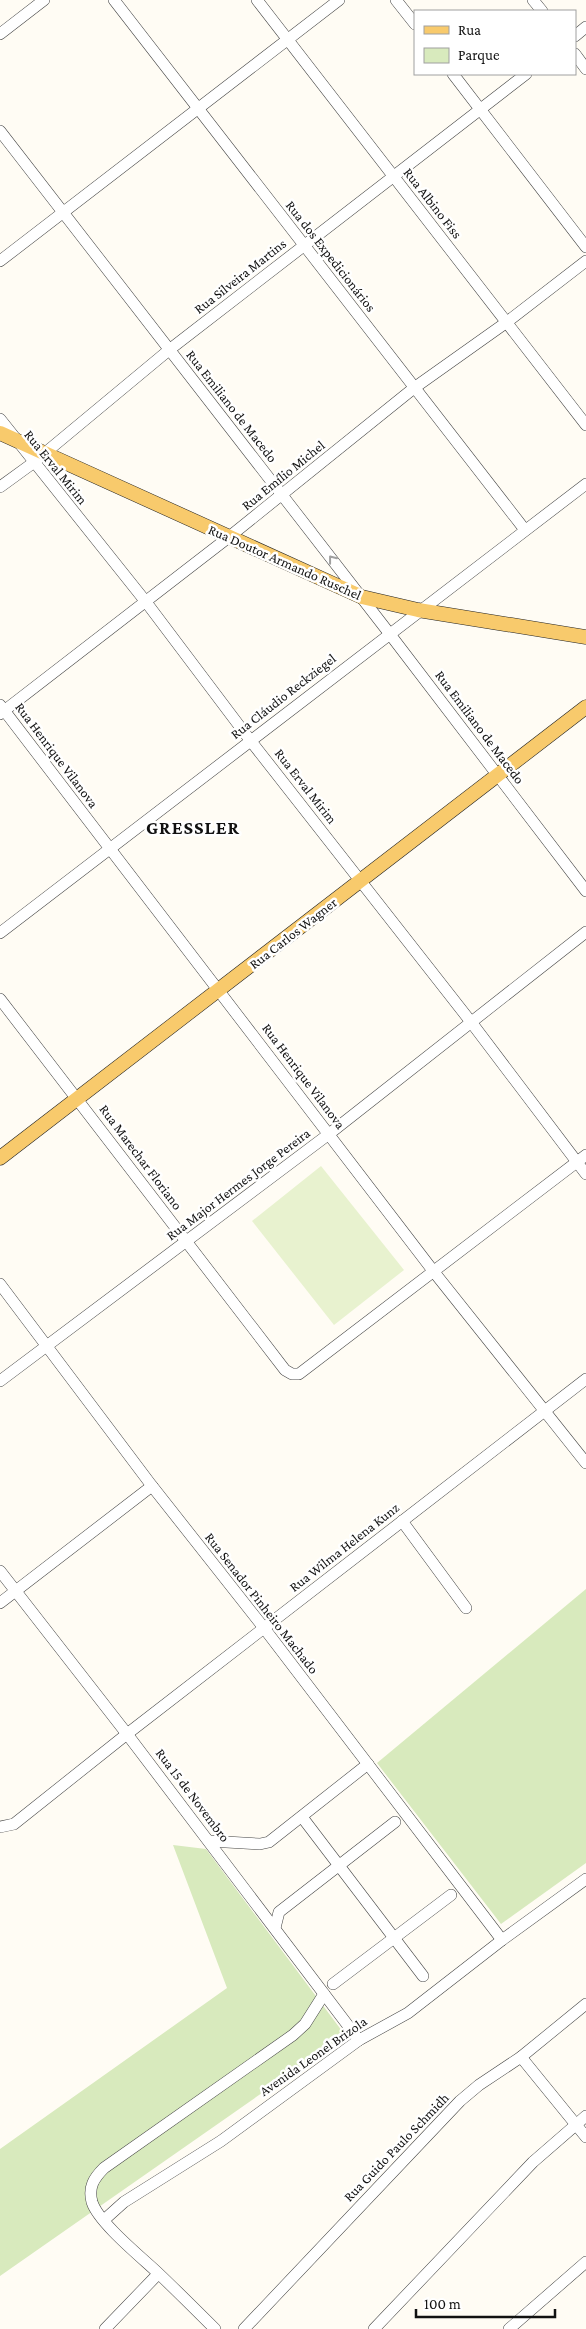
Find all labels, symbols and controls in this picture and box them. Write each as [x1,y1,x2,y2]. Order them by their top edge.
legend [414,10,576,75]
text: Rua [458,22,481,38]
text: Parque [458,47,500,64]
street label: Rua Albino Fiss [400,165,466,241]
street label: Rua dos Expedicionários [283,197,379,315]
street label: Rua Silveira Martins [191,235,289,317]
street label: Rua Emiliano de Macedo [183,347,281,465]
street label: Rua Erval Mirim [21,427,91,507]
street label: Rua Emílio Michel [238,437,328,513]
street label: Rua Doutor Armando Ruschel [206,521,364,603]
one-way arrow [329,555,338,565]
street label: Rua Cláudio Reckziegel [227,650,339,742]
street label: Rua Emiliano de Macedo [432,667,528,787]
street label: Rua Henrique Vilanova [12,699,102,811]
street label: Rua Erval Mirim [272,745,340,827]
district label: GRESSLER [146,817,240,838]
street label: Rua Carlos Wagner [246,894,340,972]
street label: Rua Henrique Vilanova [259,1020,349,1132]
street label: Rua Marechar Floriano [96,1101,186,1213]
street label: Rua Major Hermes Jorge Pereira [163,1124,314,1244]
street label: Rua Wilma Helena Kunz [286,1499,402,1595]
street label: Rua Senador Pinheiro Machado [202,1529,322,1677]
street label: Rua 15 de Novembro [153,1745,233,1845]
street label: Avenida Leonel Brizola [256,2013,370,2099]
street label: Rua Guido Paulo Schmidh [340,2089,452,2205]
scale bar [416,2286,555,2318]
text: 100 m [424,2296,461,2312]

